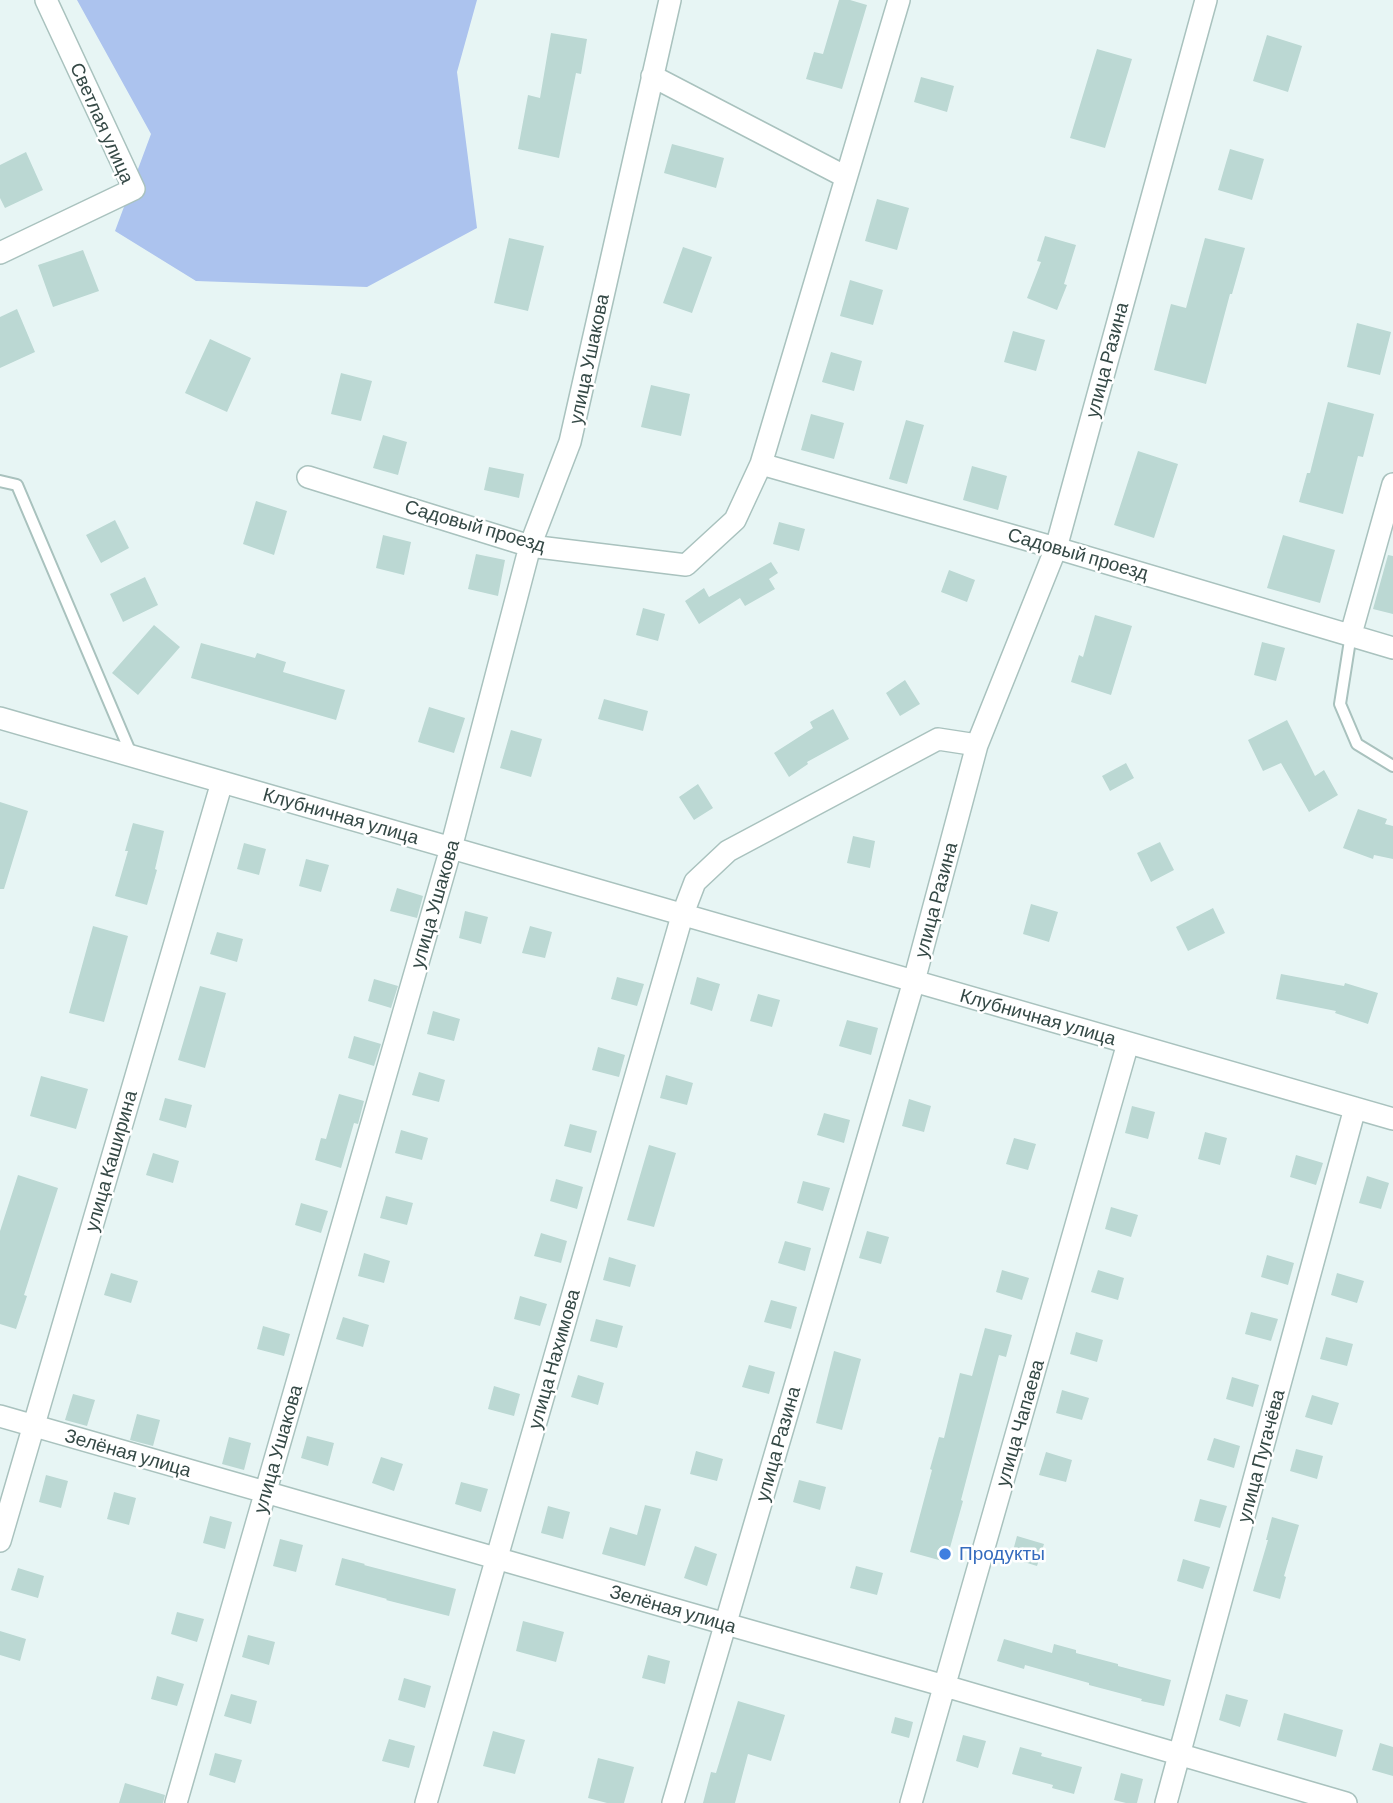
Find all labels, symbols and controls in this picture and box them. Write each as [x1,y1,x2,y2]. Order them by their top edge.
street label: Светлая улица [65,59,139,187]
street label: улица Ушакова [564,292,614,426]
street label: улица Разина [1081,300,1133,420]
street label: Садовый проезд [402,495,548,557]
street label: Садовый проезд [1005,523,1151,585]
street label: Клубничная улица [260,783,422,849]
street label: улица Ушакова [406,837,464,971]
street label: улица Разина [910,840,962,960]
street label: Клубничная улица [957,984,1119,1050]
street label: улица Каширина [80,1088,142,1234]
street label: улица Нахимова [523,1286,585,1432]
street label: улица Чапаева [991,1357,1049,1489]
street label: улица Ушакова [249,1382,307,1516]
street label: улица Разина [751,1384,805,1504]
street label: улица Пугачёва [1232,1387,1290,1525]
street label: Зелёная улица [62,1424,194,1482]
place label: Продукты [959,1543,1045,1565]
marker: Продукты [937,1546,953,1562]
street label: Зелёная улица [607,1580,739,1638]

